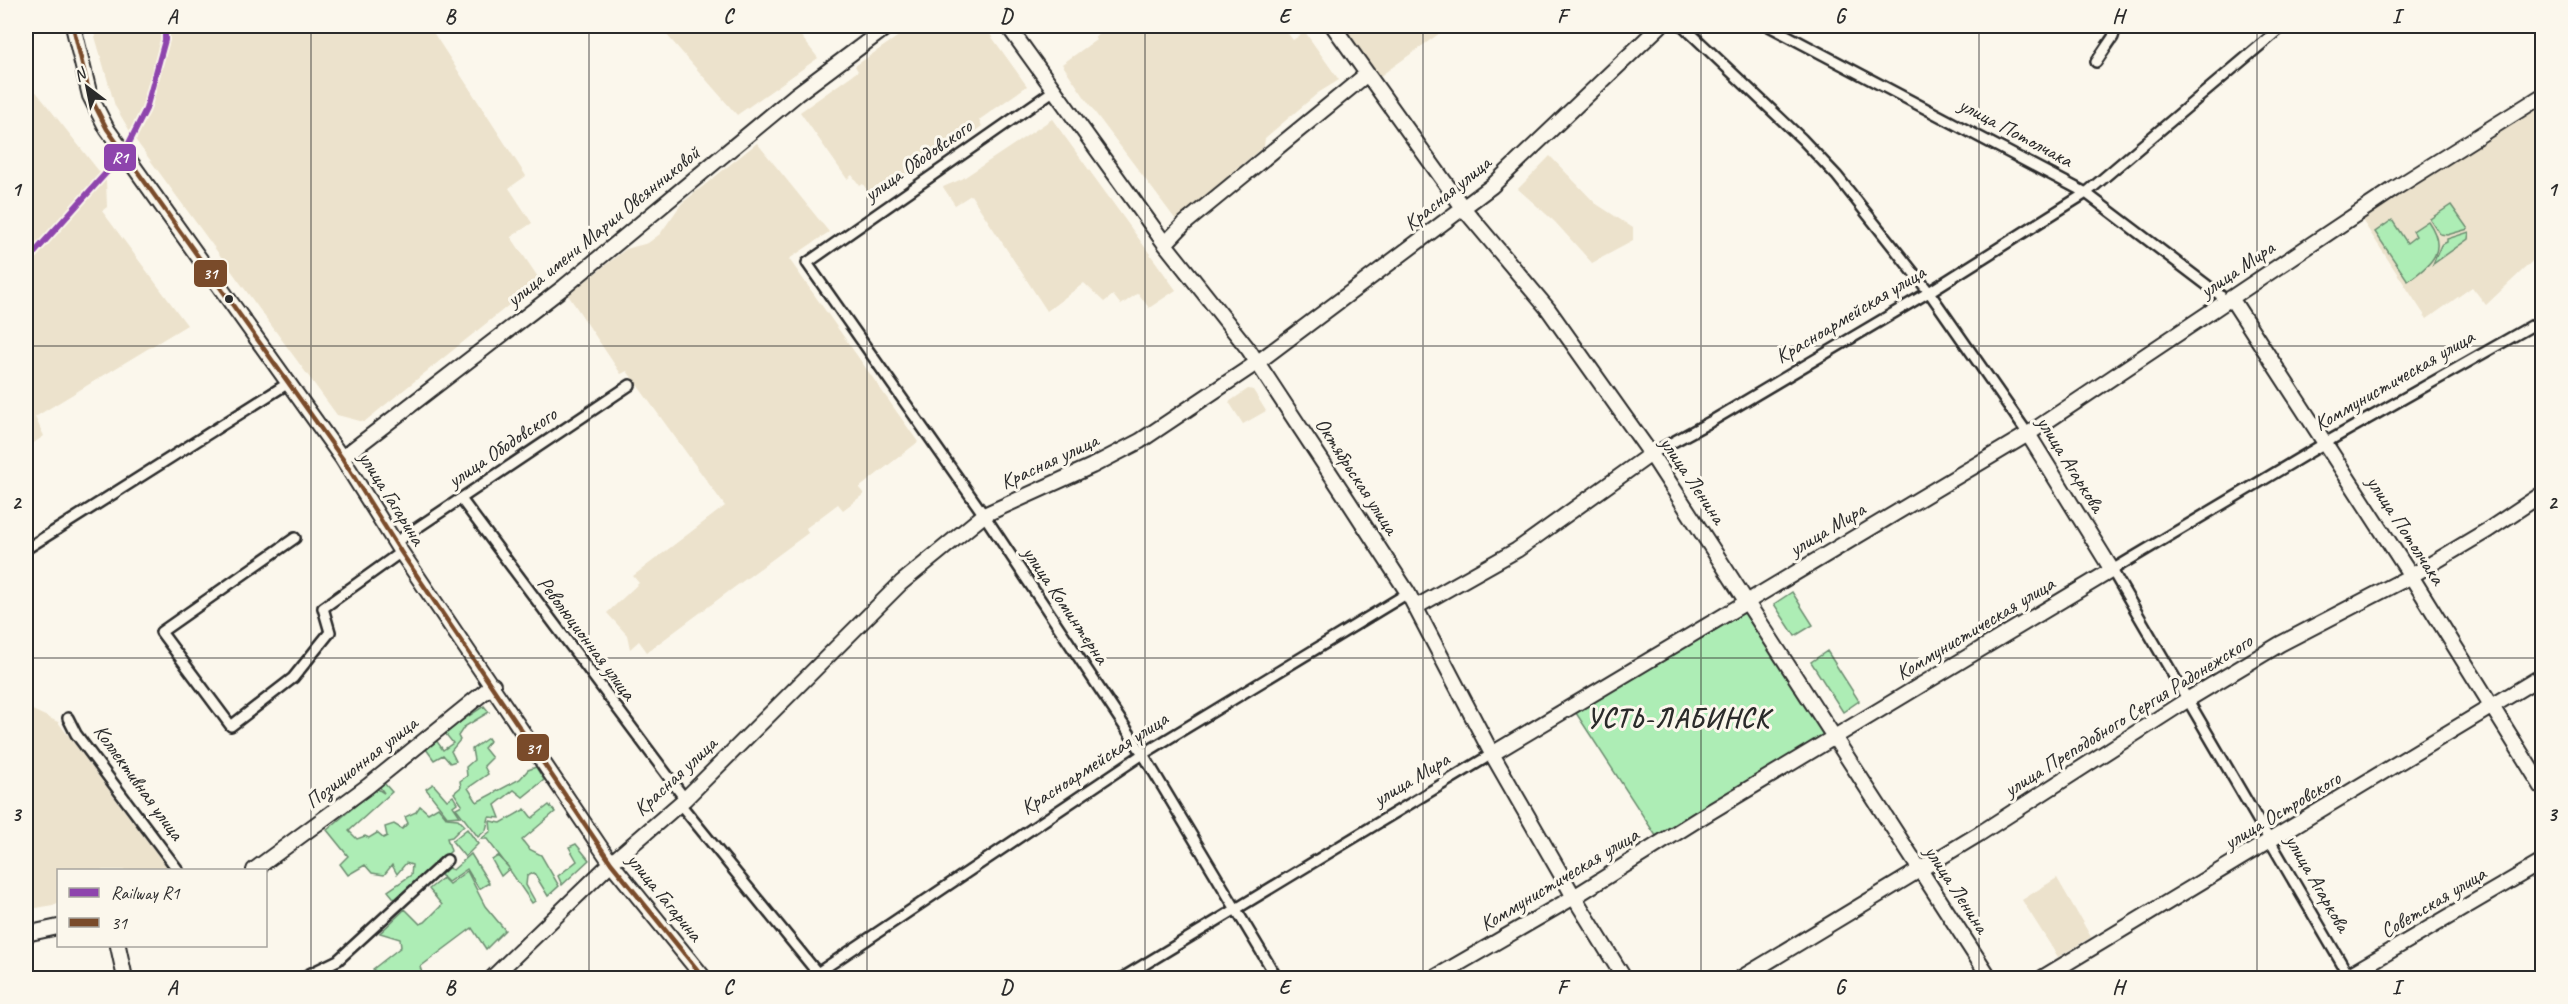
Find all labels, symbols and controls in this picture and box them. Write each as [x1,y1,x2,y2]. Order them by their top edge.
text: A [167,4,179,29]
text: B [445,4,457,29]
text: C [723,4,735,29]
text: D [1000,4,1014,29]
text: E [1279,4,1293,29]
text: F [1557,4,1571,29]
text: G [1835,4,1848,29]
text: H [2112,4,2127,29]
text: I [2392,4,2405,29]
north arrow [57,57,117,117]
text: N [70,62,92,86]
street label: улица Потолчака [1953,90,2079,174]
street label: улица Ободовского [857,112,978,208]
street label: улица имени Марии Овсянниковой [499,139,706,313]
line badge: R1 [103,143,137,172]
text: R1 [112,148,130,168]
street label: Красная улица [1398,148,1498,236]
text: 1 [12,177,23,202]
text: 1 [2548,177,2559,202]
street label: улица Мира [2193,234,2281,305]
street label: Красноармейская улица [1770,258,1931,369]
line badge: 31 [193,259,228,288]
text: 31 [203,264,219,284]
unlabelled marker [223,293,235,305]
street label: Коммунистическая улица [2309,323,2480,436]
street label: улица Ободовского [441,400,563,494]
street label: улица Агаркова [2030,409,2112,519]
street label: Октябрьская улица [1310,413,1406,541]
street label: Красная улица [996,426,1104,495]
street label: улица Ленина [1653,430,1733,531]
street label: улица Гагарина [352,444,432,552]
street label: улица Потолчака [2360,469,2452,591]
text: 2 [12,490,23,515]
text: 2 [2548,490,2559,515]
street label: улица Мира [1782,495,1871,563]
street label: улица Коминтерна [1016,539,1116,670]
street label: Коммунистическая улица [1891,569,2061,686]
street label: Революционная улица [532,571,643,707]
street label: улица Преподобного Сергия Радонежского [1997,627,2258,803]
district label: УСТЬ-ЛАБИНСК [1586,701,1774,735]
street label: Красноармейская улица [1015,705,1174,820]
street label: Позиционная улица [300,709,425,815]
street label: Коллективная улица [88,719,191,846]
street label: Красная улица [628,729,724,821]
line badge: 31 [516,733,550,762]
text: 31 [526,739,542,759]
street label: улица Мира [1366,745,1455,813]
street label: улица Островского [2217,764,2346,856]
text: 3 [12,802,23,827]
text: 3 [2548,802,2559,827]
street label: Коммунистическая улица [1475,820,1645,937]
street label: улица Агаркова [2279,828,2358,939]
street label: улица Ленина [1918,838,1996,940]
street label: улица Гагарина [620,846,710,948]
street label: Советская улица [2376,859,2492,944]
legend [57,869,267,947]
text: Railway R1 [111,882,181,904]
text: 31 [111,912,128,934]
text: A [167,975,179,1000]
text: B [445,975,457,1000]
text: C [723,975,735,1000]
text: D [1000,975,1014,1000]
text: E [1279,975,1293,1000]
text: F [1557,975,1571,1000]
text: G [1835,975,1848,1000]
text: H [2112,975,2127,1000]
text: I [2392,975,2405,1000]

